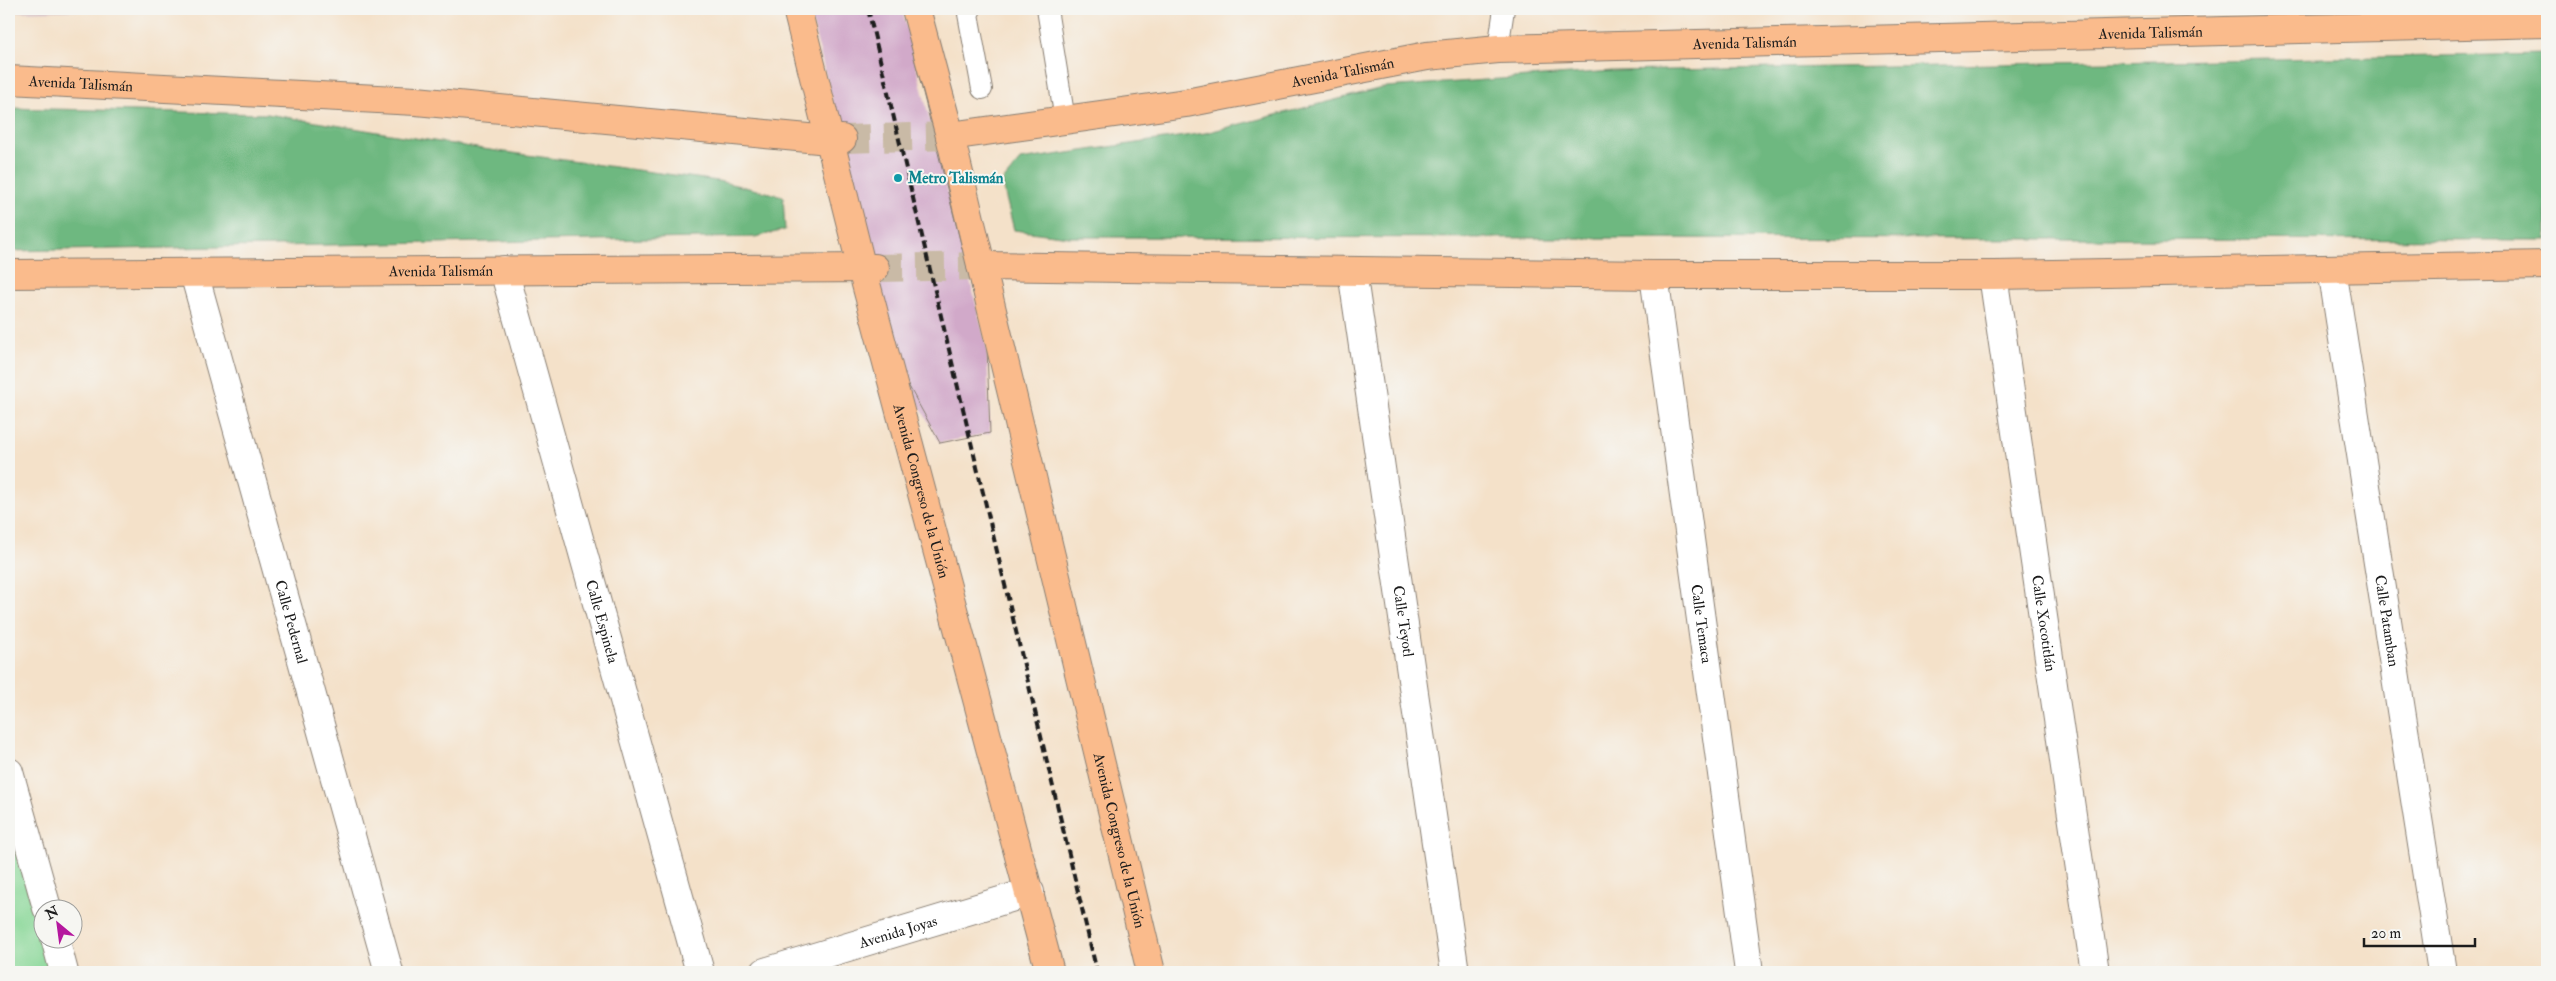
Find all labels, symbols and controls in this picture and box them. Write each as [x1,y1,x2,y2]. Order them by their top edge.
street label: Avenida Talismán [2097,23,2203,44]
street label: Avenida Talismán [1691,33,1797,54]
street label: Avenida Talismán [1289,54,1396,92]
street label: Avenida Talismán [27,72,134,96]
place label: Metro Talismán [907,169,1004,188]
marker: Metro Talismán [892,172,904,184]
street label: Avenida Talismán [388,262,494,281]
street label: Avenida Congreso de la Unión [888,401,953,581]
street label: Calle Xocotitlán [2027,574,2060,673]
street label: Calle Patamban [2370,574,2403,668]
street label: Calle Pedernal [270,578,312,666]
street label: Calle Espinela [581,578,623,666]
street label: Calle Temaca [1686,583,1716,665]
street label: Calle Teyotl [1388,584,1418,659]
street label: Avenida Congreso de la Unión [1088,750,1149,930]
north arrow [32,898,82,948]
text: N [41,902,62,924]
street label: Avenida Joyas [856,911,940,953]
scale bar [2364,916,2475,948]
text: 20 m [2371,924,2401,943]

